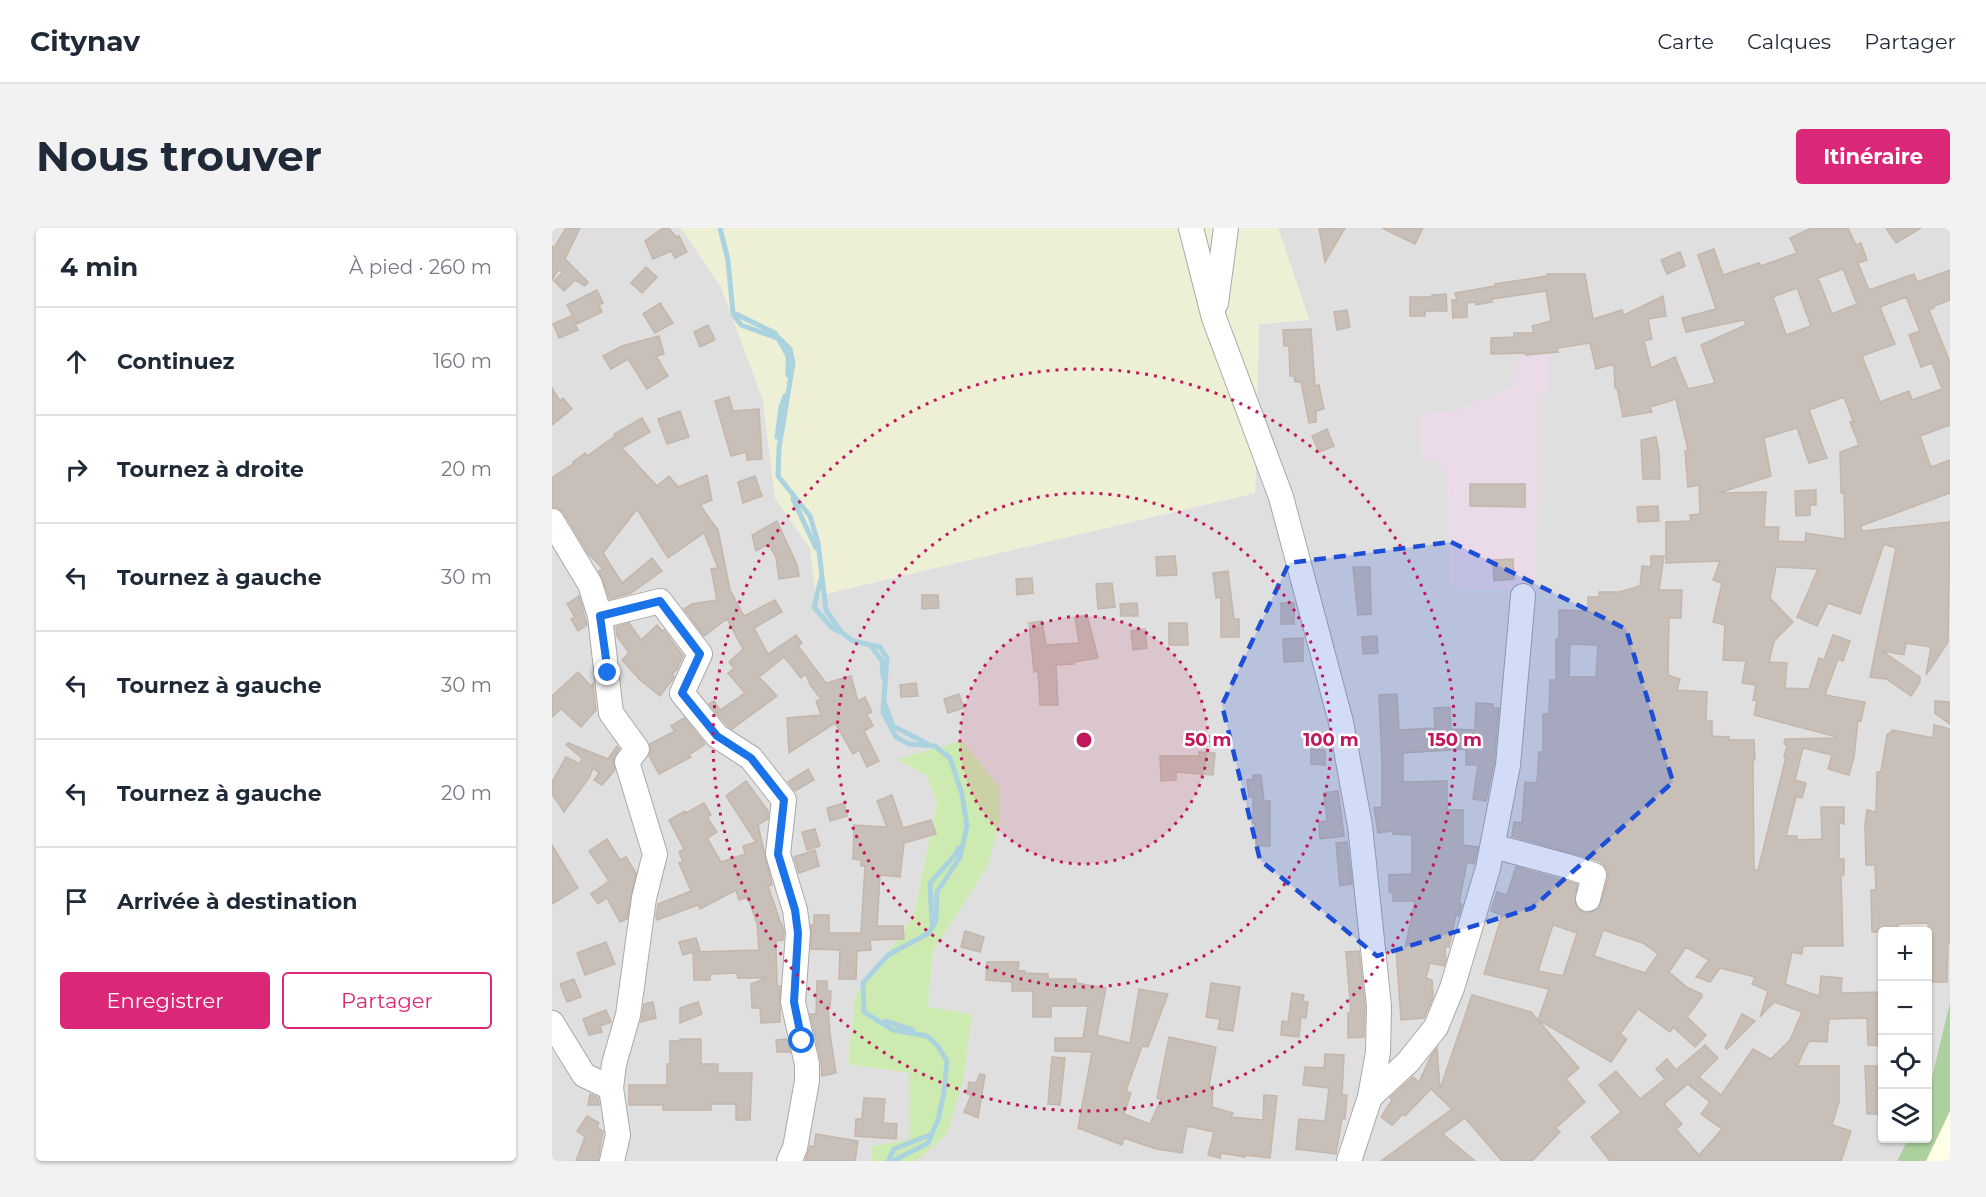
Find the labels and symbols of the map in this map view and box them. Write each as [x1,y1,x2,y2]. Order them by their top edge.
route end [594,659,620,685]
text: 50 m [1185,729,1231,751]
text: 100 m [1303,729,1359,751]
text: 150 m [1428,729,1482,751]
centre of rings [1074,730,1094,750]
route start [788,1027,814,1053]

